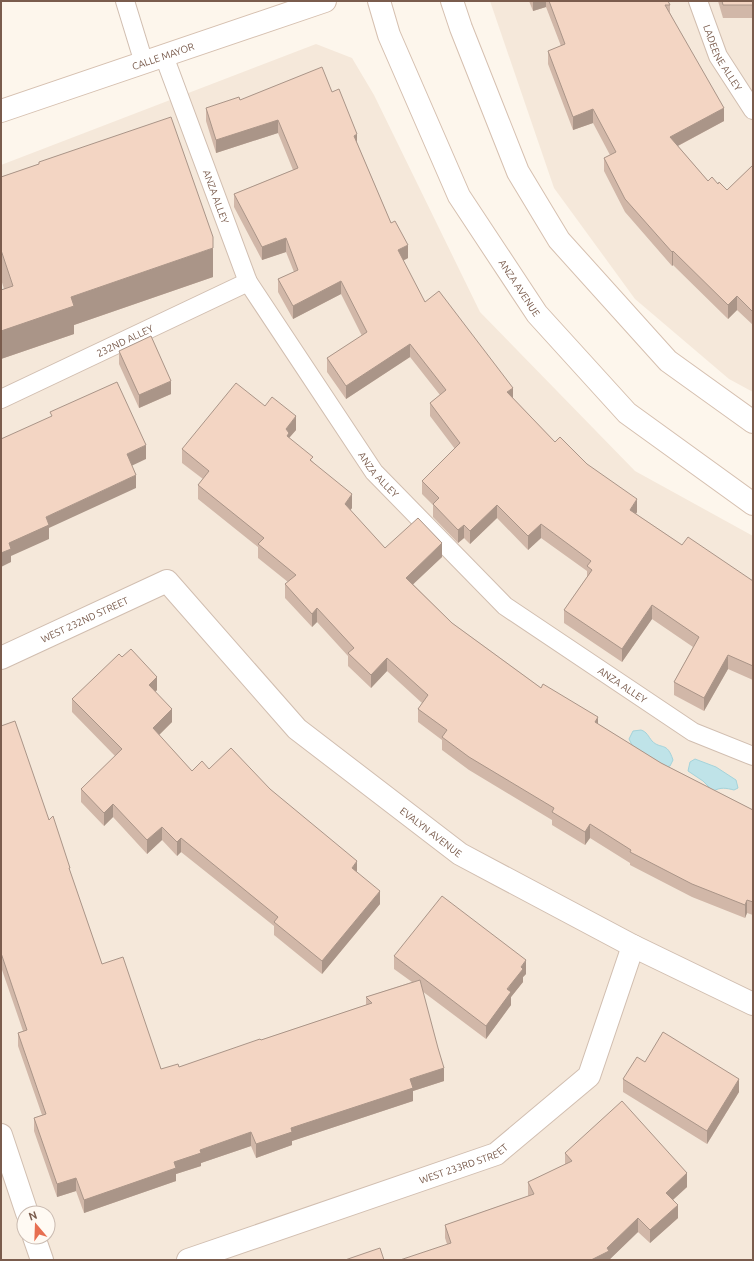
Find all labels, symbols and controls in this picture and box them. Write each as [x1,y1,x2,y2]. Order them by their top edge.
street label: LADEENE ALLEY [701,23,745,93]
street label: CALLE MAYOR [130,40,195,72]
street label: ANZA ALLEY [201,168,231,225]
street label: ANZA AVENUE [497,257,543,319]
street label: 232ND ALLEY [95,322,155,358]
street label: ANZA ALLEY [357,450,401,500]
street label: WEST 232ND STREET [39,594,130,644]
street label: ANZA ALLEY [596,665,649,705]
street label: EVALYN AVENUE [398,805,464,859]
street label: WEST 233RD STREET [418,1141,510,1186]
north arrow [16,1205,56,1245]
text: N [27,1209,39,1223]

